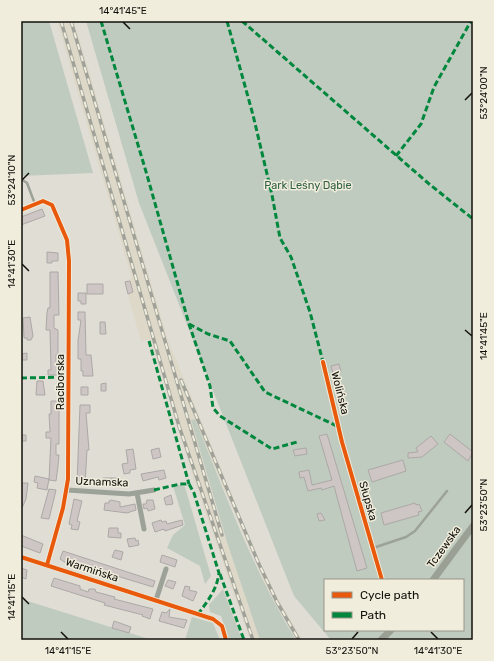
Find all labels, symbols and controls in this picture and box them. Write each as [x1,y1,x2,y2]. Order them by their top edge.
text: 14°41'45"E [99,5,147,17]
text: 53°24'00"N [478,66,490,120]
text: 53°24'10"N [6,154,18,206]
park label: Park Leśny Dąbie [264,179,352,192]
text: 14°41'30"E [6,240,18,288]
text: 14°41'45"E [478,312,490,360]
street label: Raciborska [54,354,67,410]
street label: Wolińska [328,370,352,416]
street label: Uznamska [75,475,129,489]
text: 53°23'50"N [478,479,490,531]
street label: Słupska [356,480,380,522]
street label: Tczewska [424,523,464,571]
street label: Warmińska [64,555,120,585]
text: 14°41'15"E [6,574,18,620]
legend [324,579,464,631]
text: Cycle path [360,588,419,602]
text: Path [360,608,386,622]
text: 14°41'15"E [45,645,91,657]
text: 53°23'50"N [326,645,378,657]
text: 14°41'30"E [414,645,462,657]

